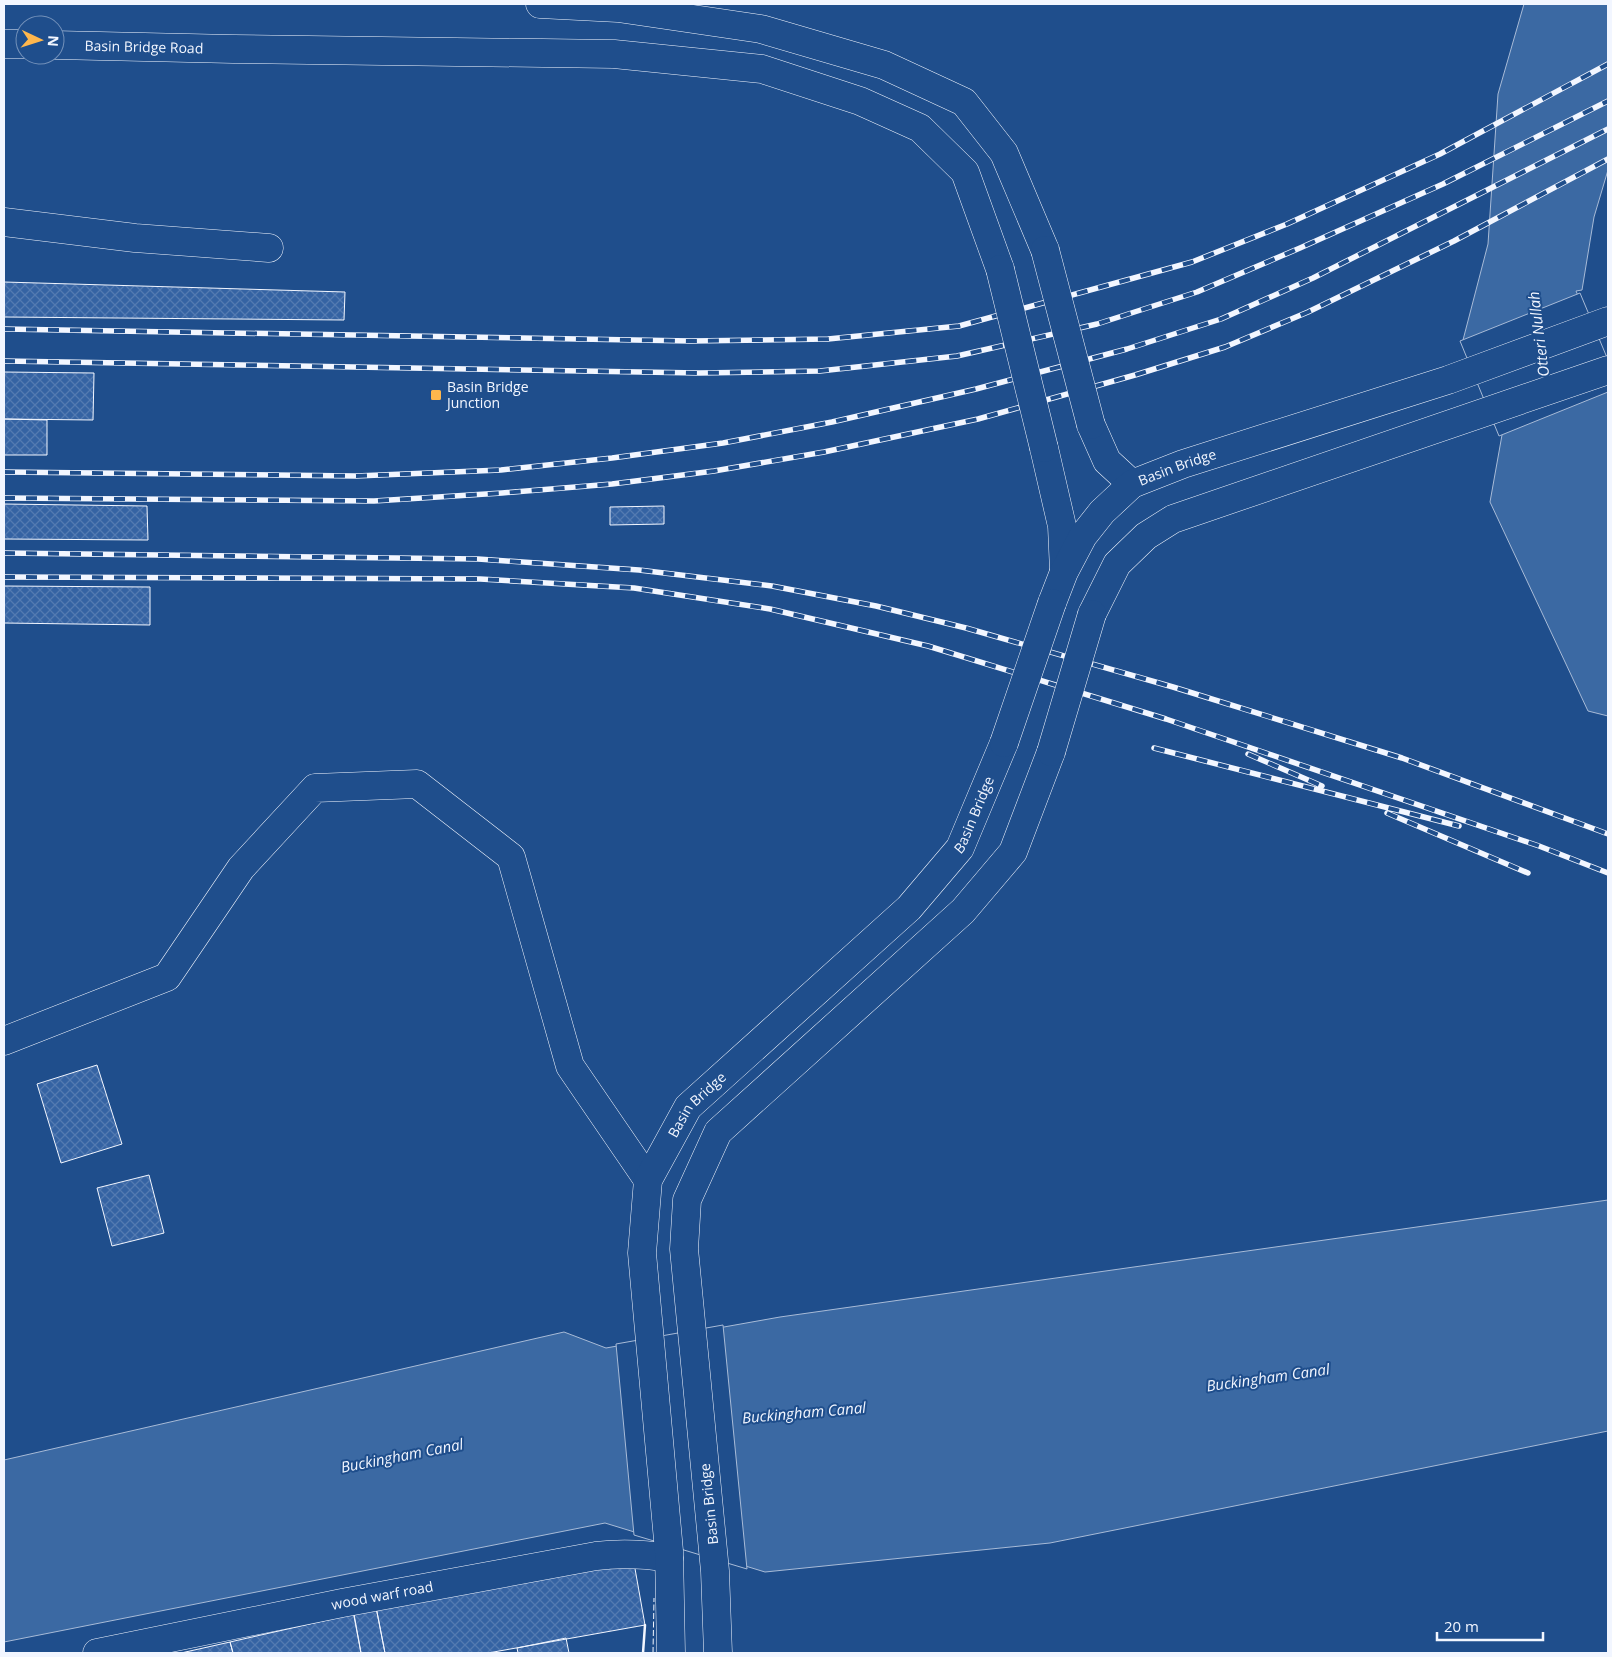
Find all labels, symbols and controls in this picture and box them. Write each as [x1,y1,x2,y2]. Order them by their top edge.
north arrow [15,15,65,65]
text: N [44,35,63,47]
street label: Basin Bridge Road [84,36,204,57]
water label: Otteri Nullah [1523,290,1553,378]
place label: Basin Bridge Junction [445,377,529,412]
marker: Basin Bridge Junction [429,388,443,402]
street label: Basin Bridge [1135,444,1219,490]
street label: Basin Bridge [949,773,998,857]
street label: Basin Bridge [663,1067,730,1141]
water label: Buckingham Canal [1205,1358,1332,1396]
water label: Buckingham Canal [741,1397,868,1427]
water label: Buckingham Canal [339,1433,466,1477]
street label: Basin Bridge [695,1462,722,1546]
street label: wood warf road [330,1576,435,1614]
scale bar [1437,1610,1543,1642]
text: 20 m [1444,1616,1479,1636]

